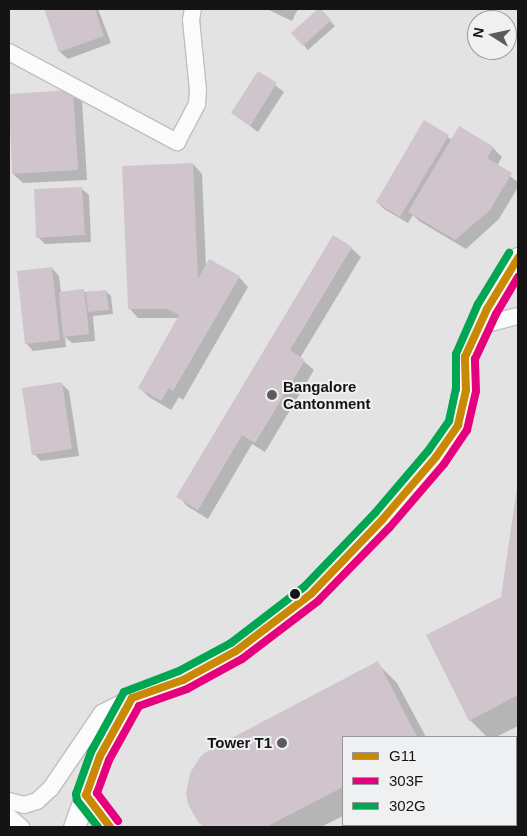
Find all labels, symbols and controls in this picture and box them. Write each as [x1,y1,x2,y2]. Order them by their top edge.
north arrow [467,10,517,60]
text: N [469,26,487,39]
place label: Bangalore Cantonment [283,377,370,412]
marker: Bangalore Cantonment [265,388,279,402]
unlabelled marker [290,589,300,599]
place label: Tower T1 [207,734,272,752]
legend [342,736,517,826]
marker: Tower T1 [276,737,288,749]
text: G11 [389,747,416,764]
text: 303F [389,772,423,789]
text: 302G [389,797,426,814]

